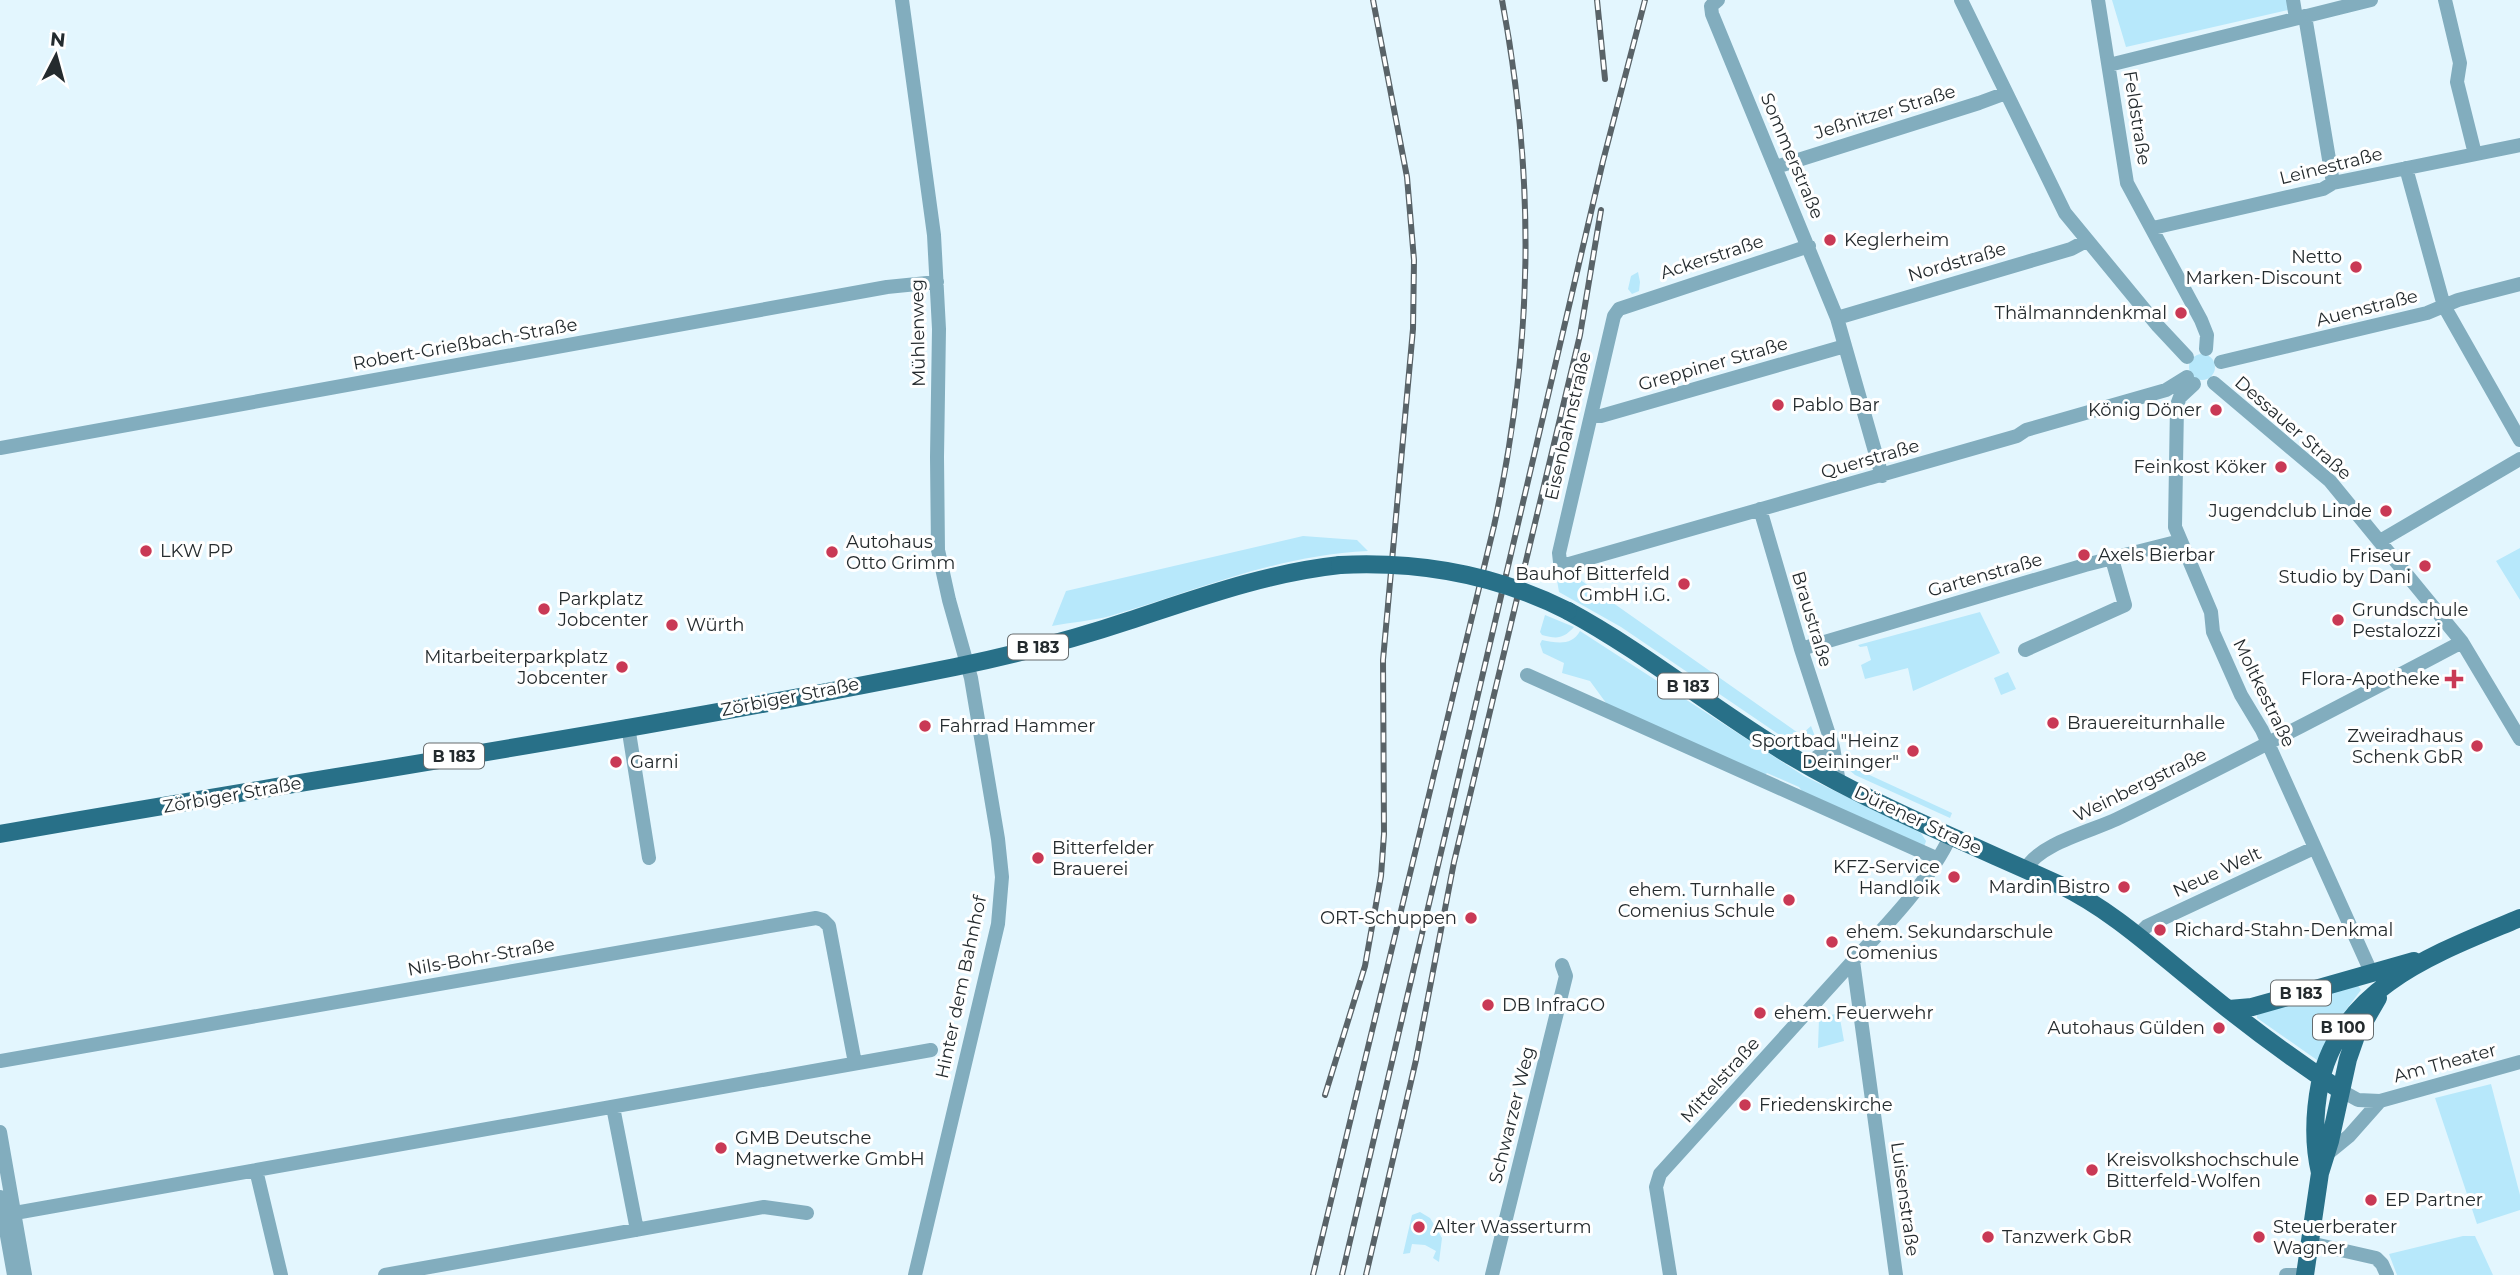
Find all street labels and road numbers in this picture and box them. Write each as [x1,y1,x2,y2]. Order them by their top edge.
street label: Feldstraße [2119,69,2155,167]
street label: Jeßnitzer Straße [1811,80,1958,144]
street label: Sommerstraße [1756,90,1828,222]
street label: Leinestraße [2277,143,2385,189]
street label: Ackerstraße [1658,230,1767,284]
street label: Nordstraße [1905,237,2009,287]
street label: Mühlenweg [906,279,930,387]
street label: Auenstraße [2314,285,2420,331]
street label: Robert-Grießbach-Straße [351,313,579,375]
street label: Greppiner Straße [1636,332,1790,396]
street label: Eisenbahnstraße [1540,349,1596,502]
street label: Dessauer Straße [2230,371,2356,485]
street label: Querstraße [1818,434,1922,484]
street label: Gartenstraße [1925,548,2045,602]
street label: Braustraße [1787,569,1837,670]
road number: B 183 [1008,634,1068,660]
street label: Moltkestraße [2228,635,2300,751]
street label: Zörbiger Straße [719,673,861,721]
road number: B 183 [1658,674,1718,698]
street label: Weinbergstraße [2070,743,2210,827]
road number: B 183 [424,744,484,768]
street label: Zörbiger Straße [161,772,303,818]
street label: Dürener Straße [1851,781,1985,859]
street label: Neue Welt [2169,842,2265,902]
street label: Hinter dem Bahnhof [931,893,991,1080]
street label: Nils-Bohr-Straße [406,933,556,981]
road number: B 183 [2271,981,2331,1006]
road number: B 100 [2313,1015,2373,1040]
street label: Mittelstraße [1676,1033,1764,1127]
street label: Am Theater [2391,1039,2499,1087]
street label: Schwarzer Weg [1484,1044,1540,1186]
street label: Luisenstraße [1886,1140,1924,1258]

